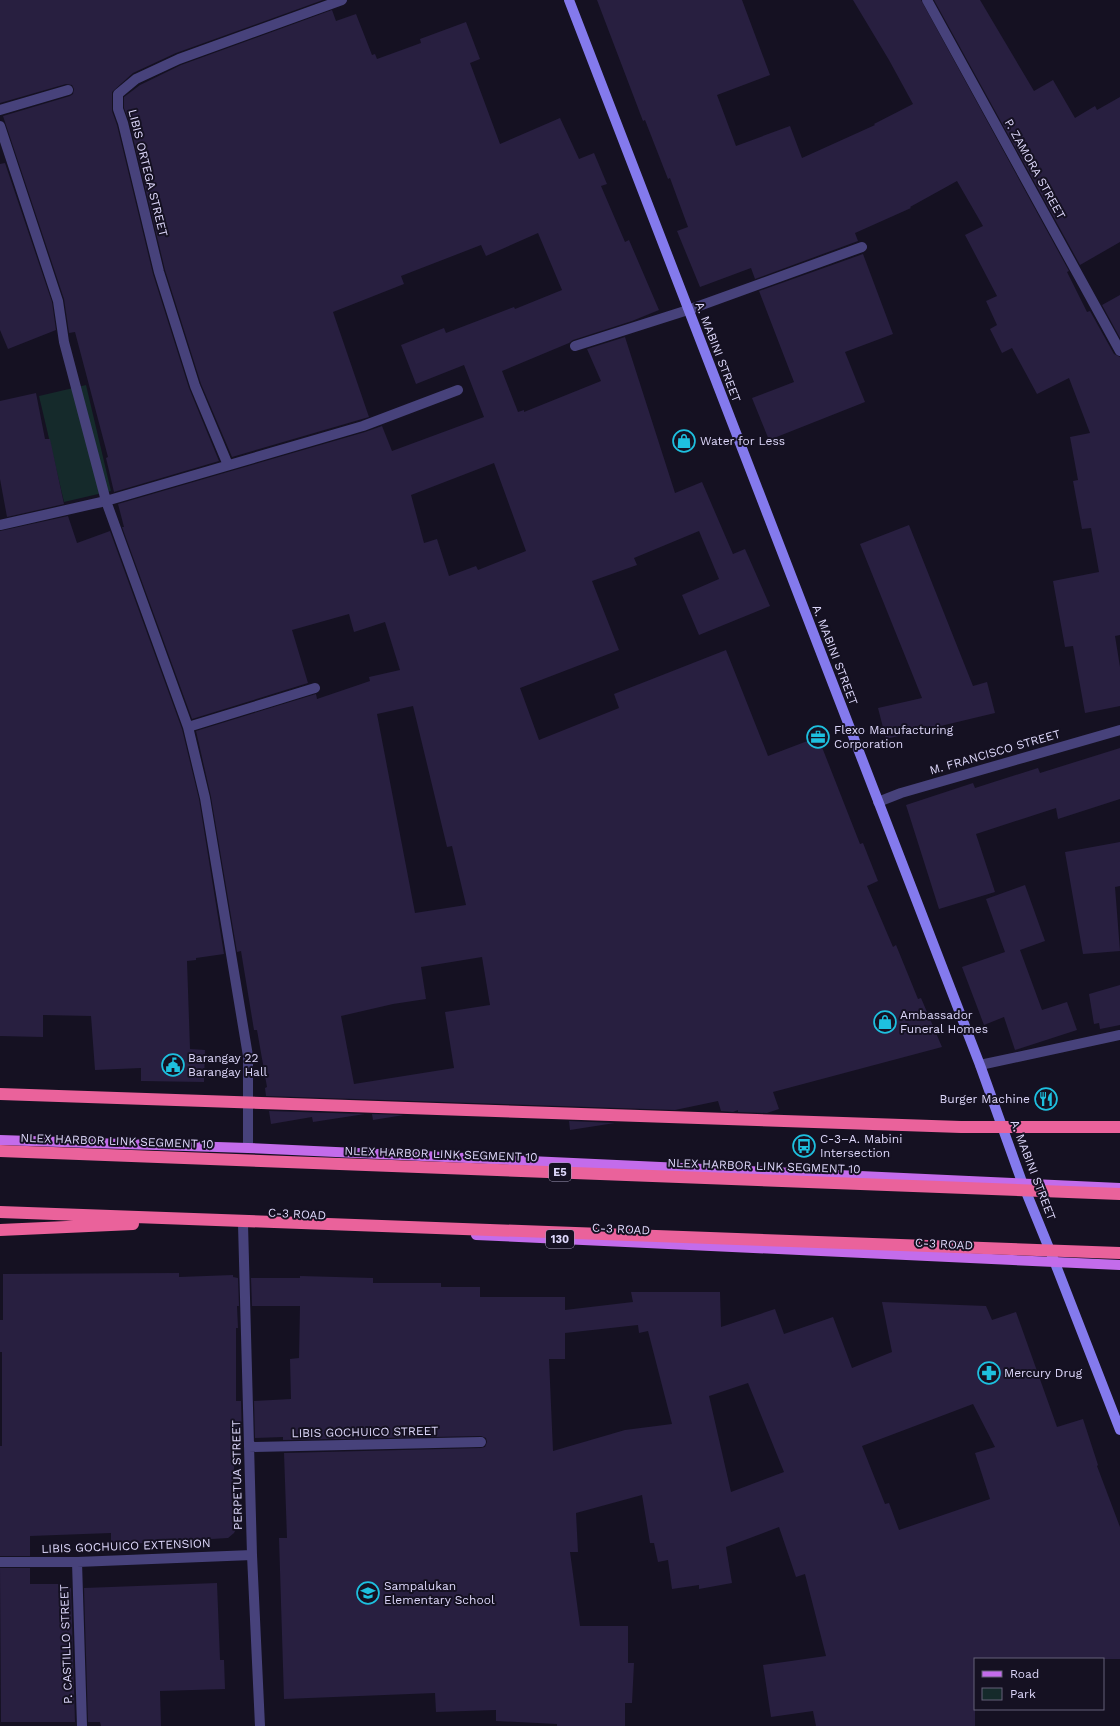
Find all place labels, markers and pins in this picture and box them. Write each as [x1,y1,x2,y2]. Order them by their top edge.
shop icon: Water for Less [671,428,697,454]
place label: Water for Less [700,434,785,448]
place label: Flexo Manufacturing Corporation [834,723,954,751]
office icon: Flexo Manufacturing Corporation [805,724,831,750]
place label: Ambassador Funeral Homes [900,1008,988,1036]
shop icon: Ambassador Funeral Homes [872,1009,898,1035]
place label: Barangay 22 Barangay Hall [188,1051,268,1079]
public building icon: Barangay 22 Barangay Hall [160,1052,186,1078]
restaurant icon: Burger Machine [1033,1086,1059,1112]
place label: Burger Machine [939,1092,1030,1106]
place label: C-3–A. Mabini Intersection [820,1132,902,1160]
bus stop icon: C-3–A. Mabini Intersection [791,1133,817,1159]
pharmacy icon: Mercury Drug [976,1360,1002,1386]
place label: Mercury Drug [1004,1366,1083,1380]
place label: Sampalukan Elementary School [384,1579,495,1607]
school or university icon: Sampalukan Elementary School [355,1580,381,1606]

